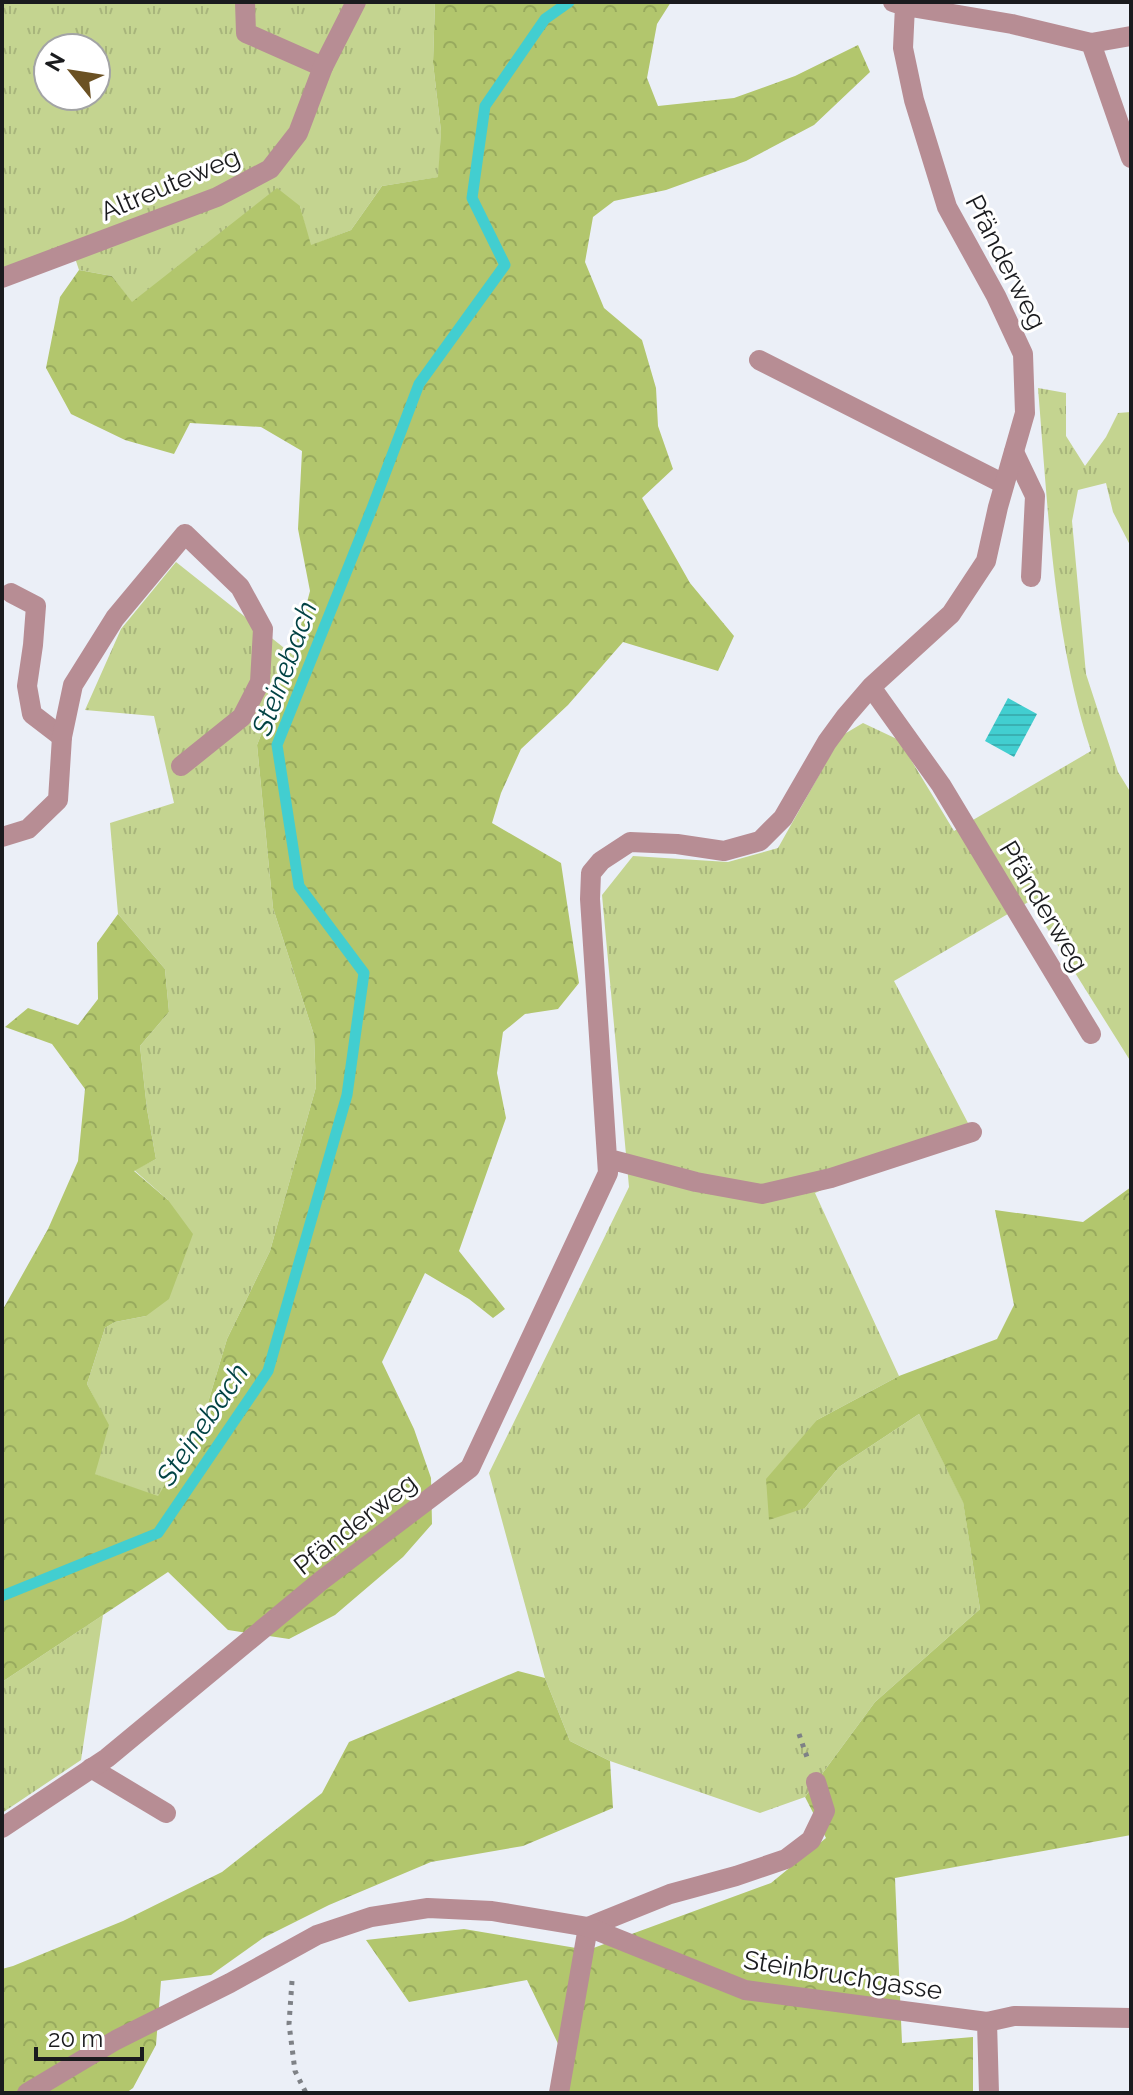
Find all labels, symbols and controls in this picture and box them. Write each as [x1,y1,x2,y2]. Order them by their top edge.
north arrow [32,32,112,112]
text: N [39,48,70,76]
street label: Altreuteweg [96,141,244,227]
street label: Pfänderweg [959,190,1053,334]
water label: Steinebach [245,597,324,741]
street label: Pfänderweg [993,835,1095,977]
water label: Steinebach [149,1357,255,1492]
street label: Pfänderweg [288,1467,422,1581]
street label: Steinbruchgasse [741,1944,945,2006]
scale bar [36,2011,142,2061]
text: 20 m [48,2024,103,2053]

